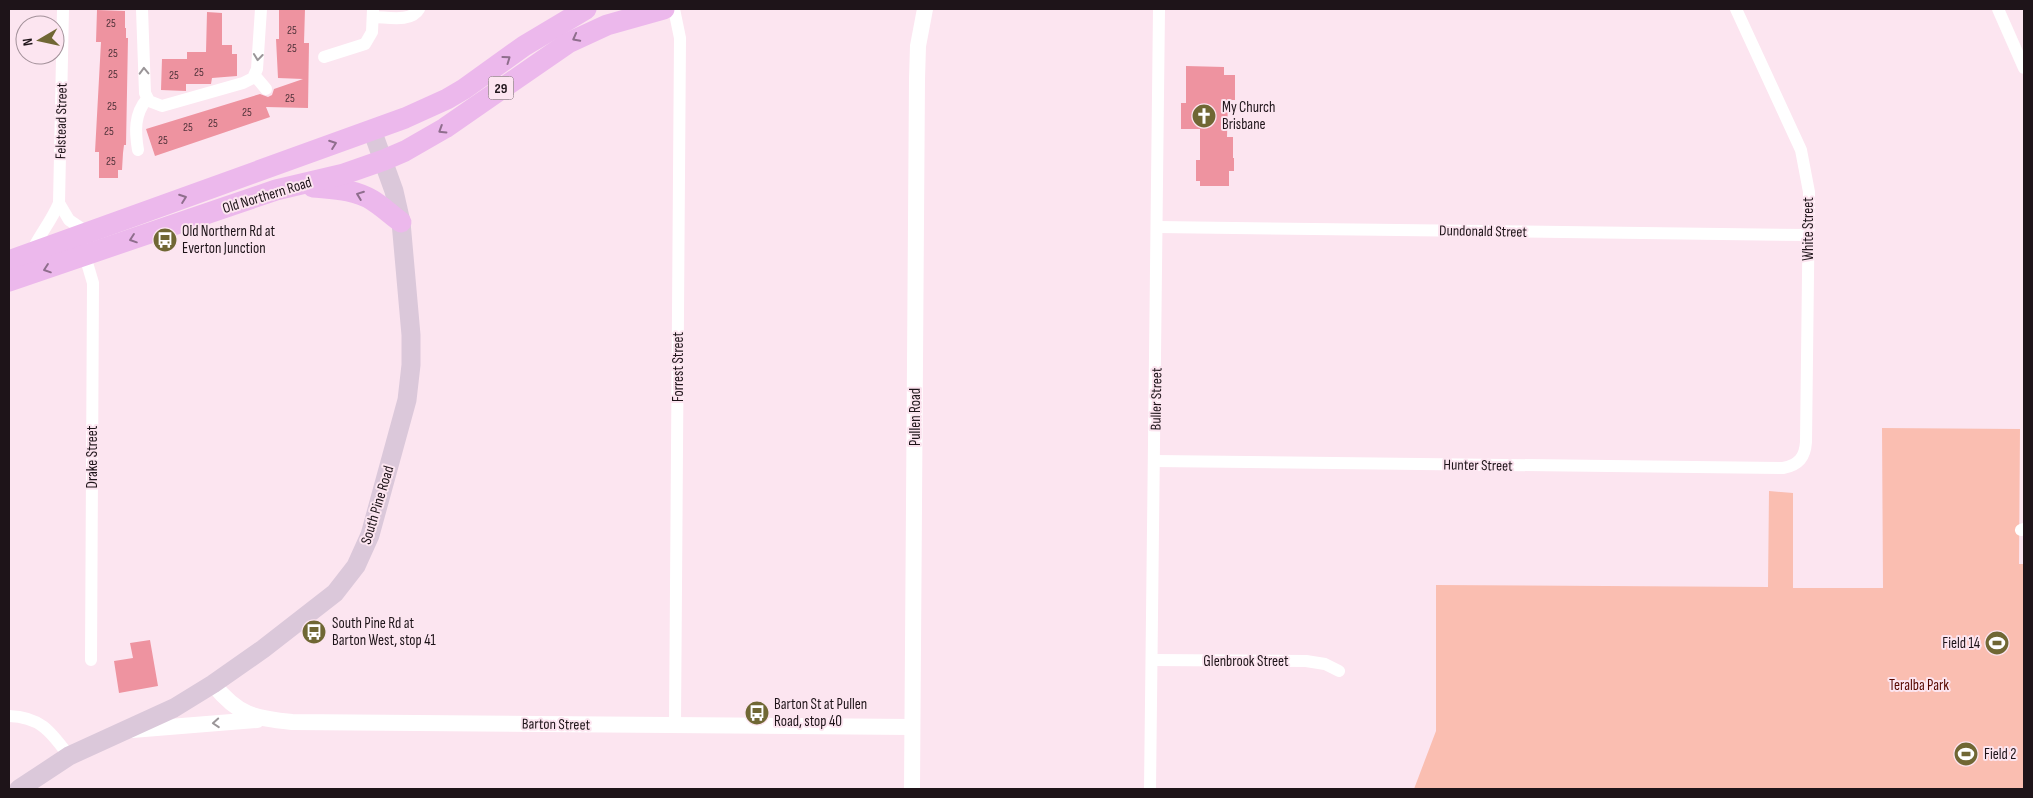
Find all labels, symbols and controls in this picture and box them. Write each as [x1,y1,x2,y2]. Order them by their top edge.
north arrow [15,15,65,65]
house number: 25 [106,16,116,31]
house number: 25 [287,23,297,38]
one-way arrow [572,32,581,42]
text: N [19,37,37,47]
house number: 25 [287,41,297,56]
house number: 25 [108,46,118,61]
one-way arrow [253,54,264,62]
one-way arrow [501,56,510,64]
house number: 25 [194,65,204,80]
house number: 25 [108,67,118,82]
one-way arrow [139,67,149,75]
house number: 25 [169,68,179,83]
road number: 29 [488,76,514,100]
street label: Felstead Street [51,82,72,159]
house number: 25 [285,91,295,106]
place label: My Church Brisbane [1222,98,1276,134]
house number: 25 [107,99,117,114]
church icon: My Church Brisbane [1191,103,1217,129]
house number: 25 [242,105,252,120]
house number: 25 [208,116,218,131]
house number: 25 [183,120,193,135]
house number: 25 [104,124,114,139]
one-way arrow [438,124,447,133]
house number: 25 [158,133,168,148]
one-way arrow [328,140,337,150]
house number: 25 [106,154,116,169]
street label: Old Northern Road [220,173,314,218]
one-way arrow [356,191,365,201]
one-way arrow [178,194,187,204]
street label: White Street [1799,197,1818,261]
street label: Dundonald Street [1439,221,1527,242]
place label: Old Northern Rd at Everton Junction [182,222,275,258]
bus stop icon: Old Northern Rd at Everton Junction [152,227,178,253]
one-way arrow [130,233,138,243]
one-way arrow [43,263,52,273]
street label: Forrest Street [669,332,688,402]
street label: Buller Street [1146,367,1167,431]
street label: Pullen Road [906,388,925,446]
street label: Drake Street [83,425,102,488]
street label: Hunter Street [1443,455,1513,476]
street label: South Pine Road [357,464,398,547]
place label: South Pine Rd at Barton West, stop 41 [332,614,437,650]
bus stop icon: South Pine Rd at Barton West, stop 41 [301,619,327,645]
sports icon: Field 14 [1984,630,2010,656]
place label: Field 14 [1942,634,1980,653]
street label: Glenbrook Street [1203,652,1289,671]
park label: Teralba Park [1889,676,1949,695]
place label: Barton St at Pullen Road, stop 40 [774,695,867,731]
bus stop icon: Barton St at Pullen Road, stop 40 [744,700,770,726]
street label: Barton Street [522,714,591,735]
one-way arrow [212,717,220,728]
sports icon: Field 2 [1953,741,1979,767]
place label: Field 2 [1984,745,2016,764]

